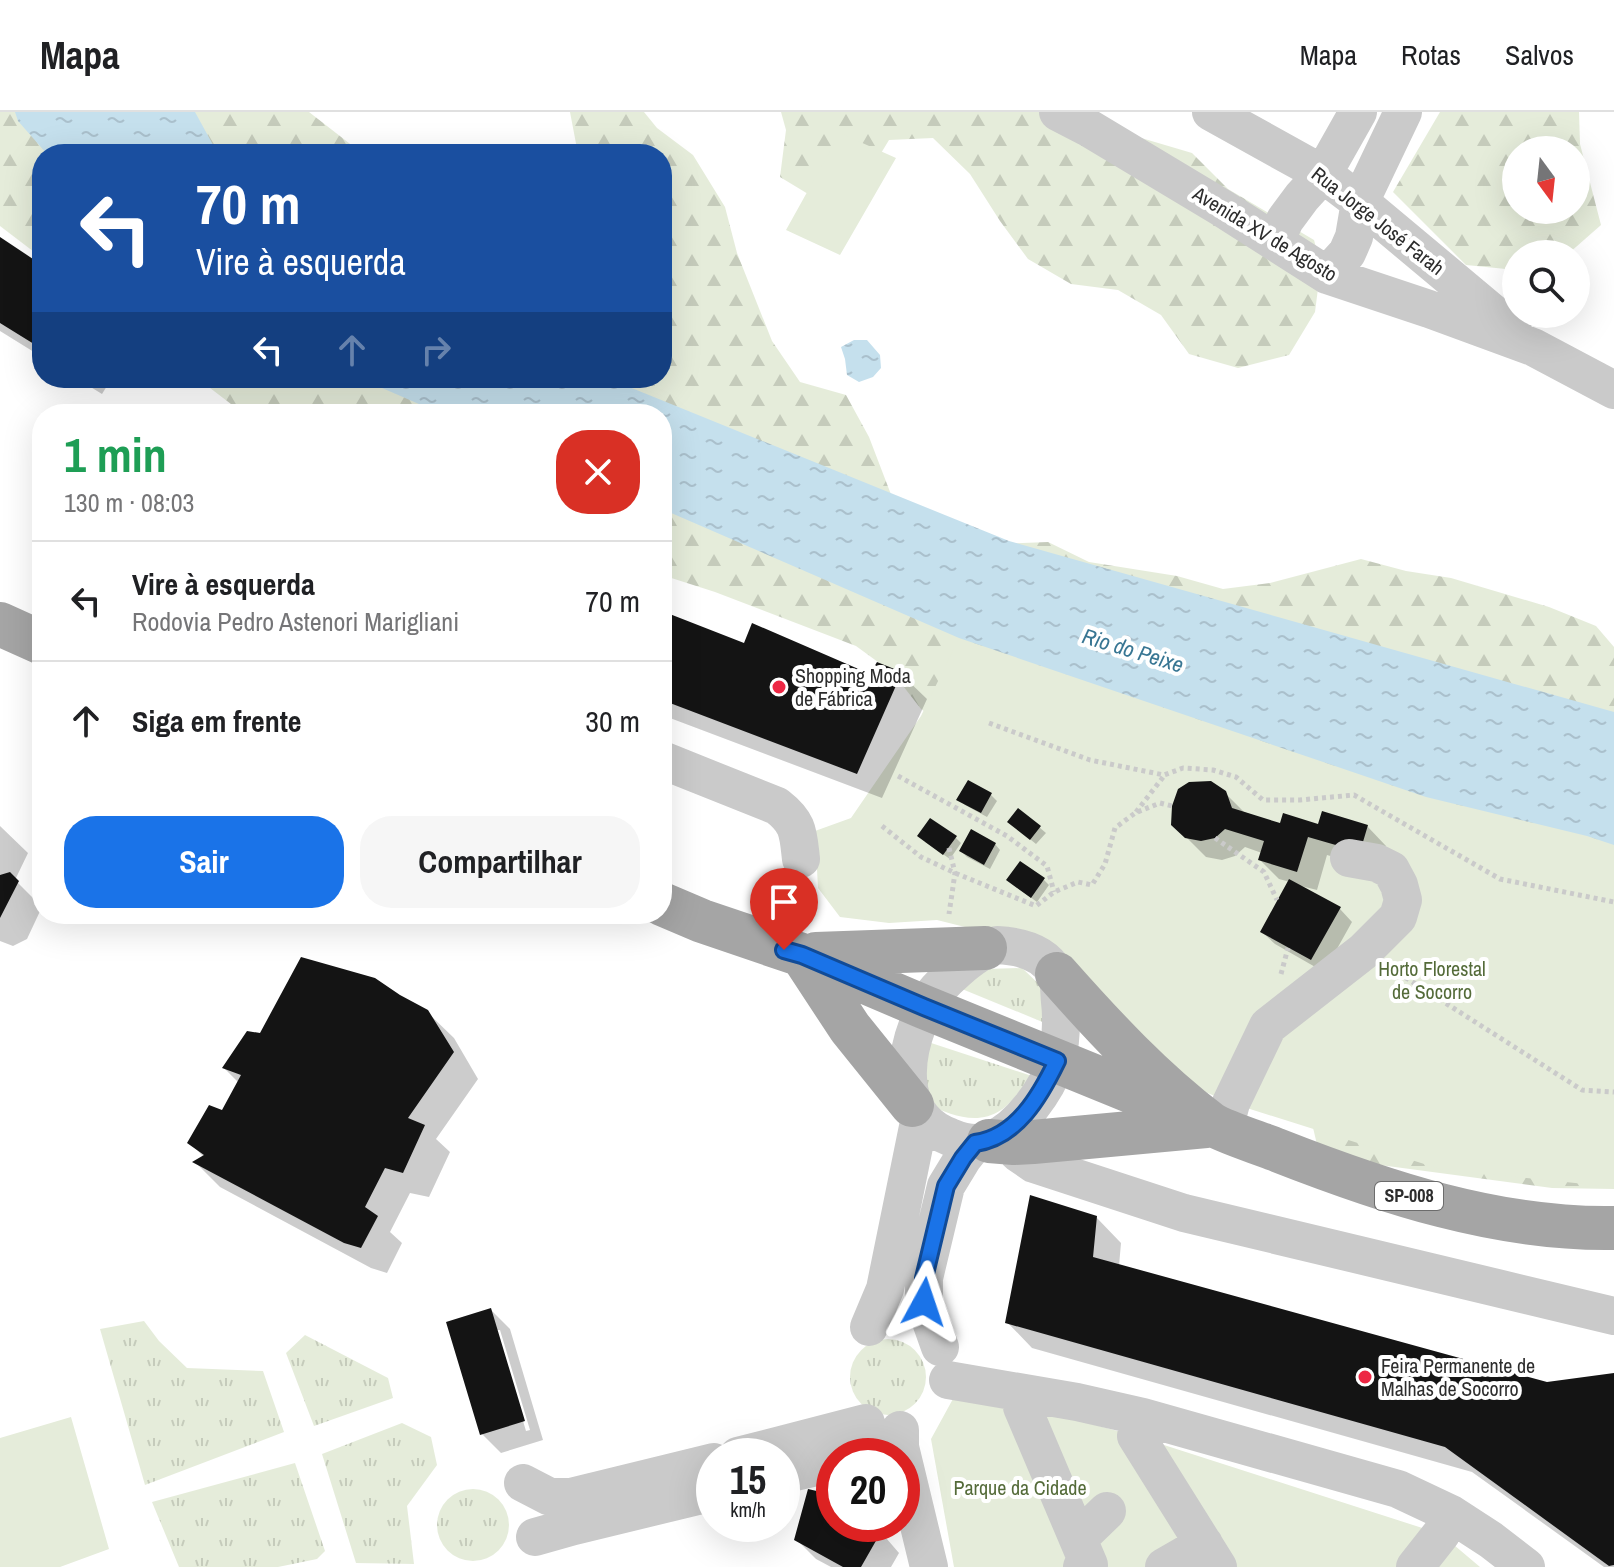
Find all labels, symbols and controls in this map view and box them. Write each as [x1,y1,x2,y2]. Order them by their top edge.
text: Mapa [40,30,120,81]
text: Mapa [1300,36,1357,74]
text: Rotas [1401,36,1461,74]
text: Salvos [1505,36,1574,74]
north arrow [1502,136,1590,224]
map controls [1502,136,1590,328]
street label: Rua Jorge José Farah [1306,160,1450,281]
text: 70 m [196,166,301,241]
icon: left [64,176,168,280]
street label: Avenida XV de Agosto [1187,179,1342,287]
text: Vire à esquerda [196,238,406,286]
button: search [1502,240,1590,328]
icon: left [246,328,290,372]
icon: ahead [330,328,374,372]
icon: right [414,328,458,372]
text: 1 min [64,422,167,487]
button: close [556,430,640,514]
text: 130 m · 08:03 [64,485,194,520]
text: Vire à esquerda [132,564,315,604]
icon: left [64,579,108,623]
text: 70 m [585,581,640,621]
text: Rodovia Pedro Astenori Marigliani [132,604,459,639]
water label: Rio do Peixe [1079,620,1187,680]
place label: Shopping Moda de Fábrica [795,662,911,712]
marker: Shopping Moda de Fábrica [770,678,788,696]
icon: ahead [64,699,108,743]
text: Siga em frente [132,701,302,741]
text: 30 m [585,701,640,741]
button: Sair [64,816,344,908]
button: Compartilhar [360,816,640,908]
pin [750,868,818,950]
icon: arrive [762,880,806,924]
park label: Horto Florestal de Socorro [1378,955,1486,1005]
road number: SP-008 [1375,1182,1443,1210]
position arrow [882,1260,966,1344]
place label: Feira Permanente de Malhas de Socorro [1381,1352,1535,1402]
marker: Feira Permanente de Malhas de Socorro [1356,1368,1374,1386]
speed limit sign: 20 [816,1438,920,1542]
text: 15 [730,1453,766,1506]
park label: Parque da Cidade [953,1474,1087,1501]
text: km/h [730,1496,766,1523]

